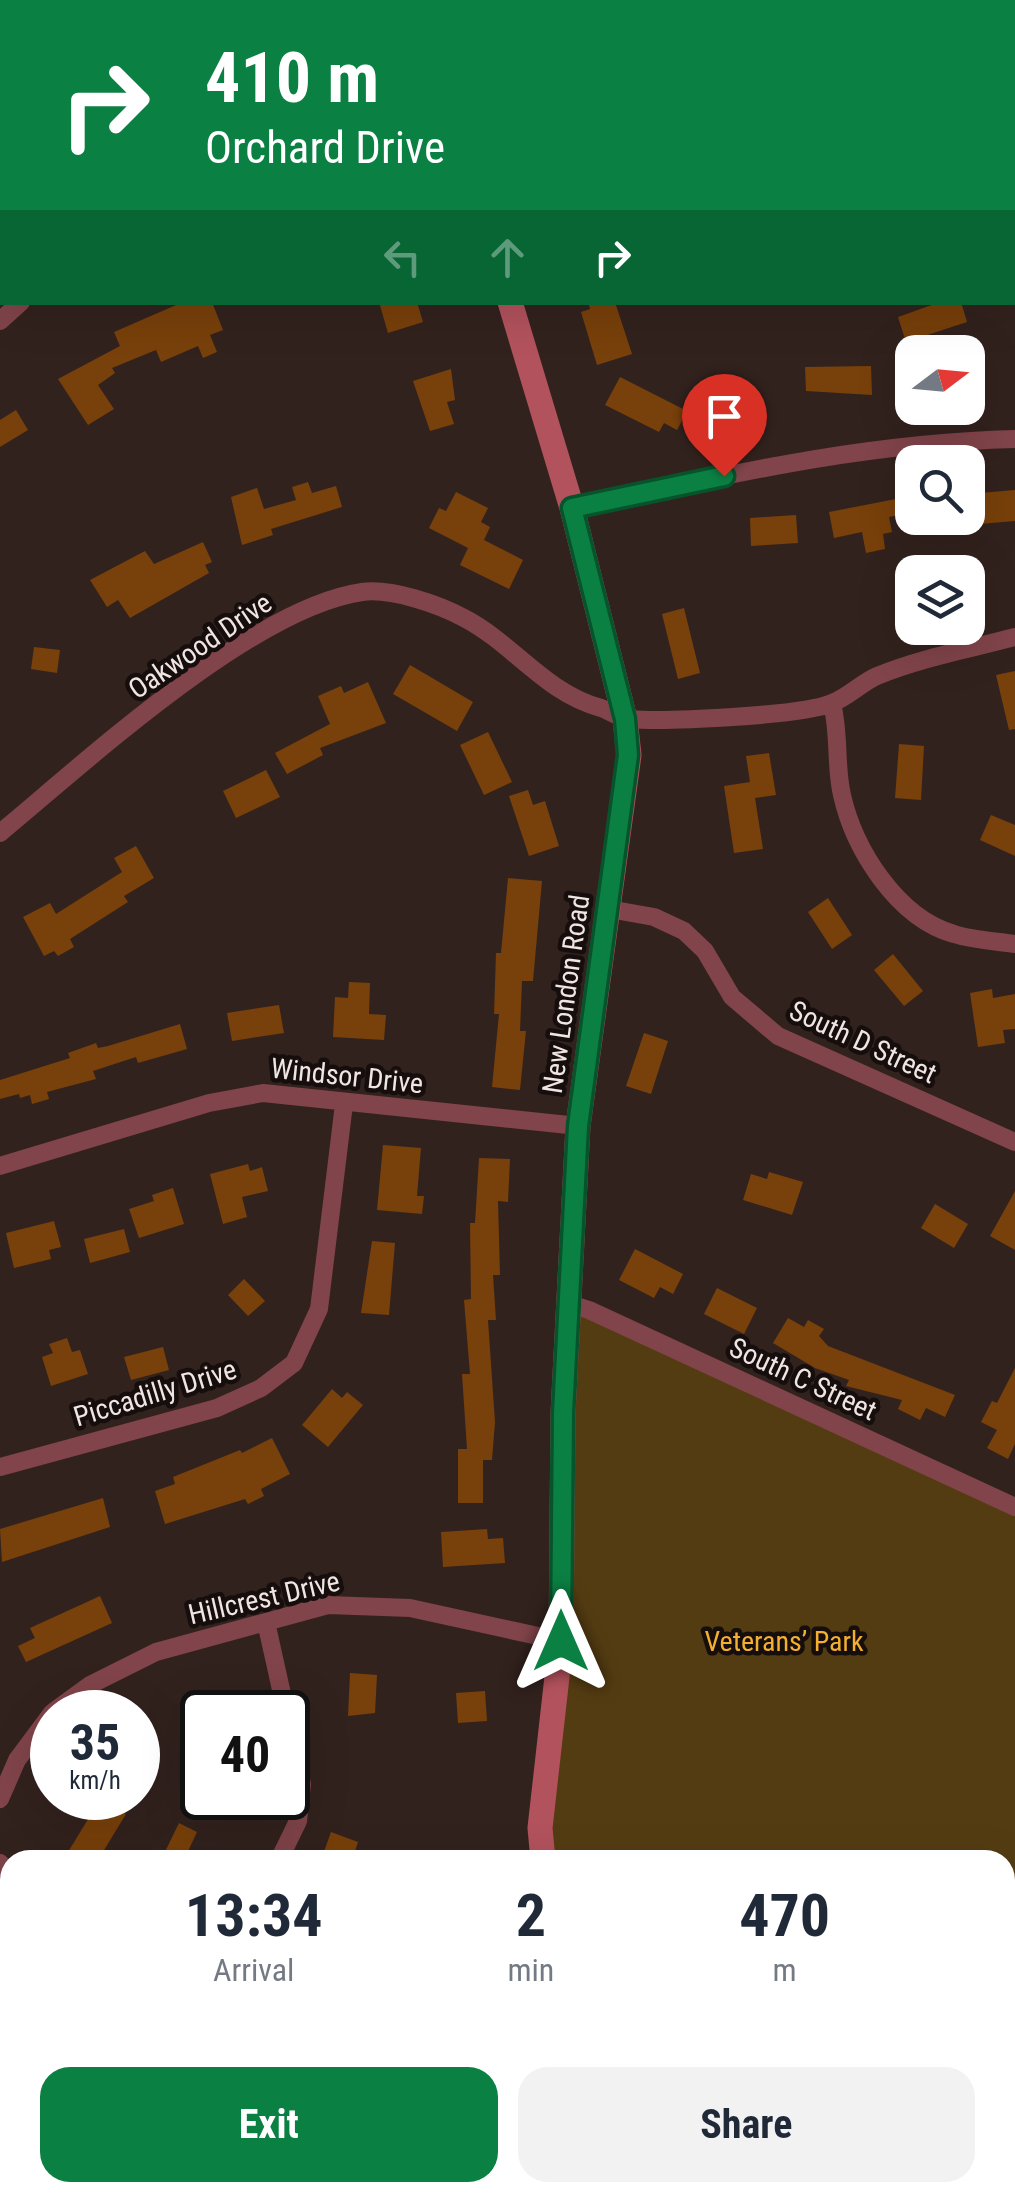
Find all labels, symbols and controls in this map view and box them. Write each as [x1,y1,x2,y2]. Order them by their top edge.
text: 410 m [205,37,379,119]
icon: right [40,40,170,170]
text: Orchard Drive [205,121,445,174]
icon: left [375,230,430,285]
icon: ahead [480,230,535,285]
icon: right [585,230,640,285]
north arrow [895,335,985,425]
map controls [895,335,985,645]
pin [682,374,767,477]
icon: arrive [697,389,752,444]
button: search [895,445,985,535]
button: layers [895,555,985,645]
street label: Oakwood Drive [122,586,278,706]
street label: New London Road [536,893,596,1095]
street label: South D Street [784,994,942,1090]
street label: Windsor Drive [269,1052,425,1100]
street label: South C Street [724,1331,882,1427]
street label: Piccadilly Drive [70,1353,240,1433]
street label: Hillcrest Drive [185,1565,343,1631]
position arrow [509,1589,613,1693]
park label: Veterans’ Park [704,1625,864,1658]
speed limit sign: 40 [180,1690,310,1820]
text: 35 [70,1714,120,1772]
text: km/h [69,1766,121,1795]
text: 13:34 [185,1880,323,1951]
text: 2 [516,1880,546,1951]
text: 470 [739,1880,830,1951]
text: Arrival [213,1951,294,1989]
text: min [507,1951,554,1989]
text: m [773,1951,797,1989]
button: Exit [40,2067,498,2182]
button: Share [518,2067,975,2182]

